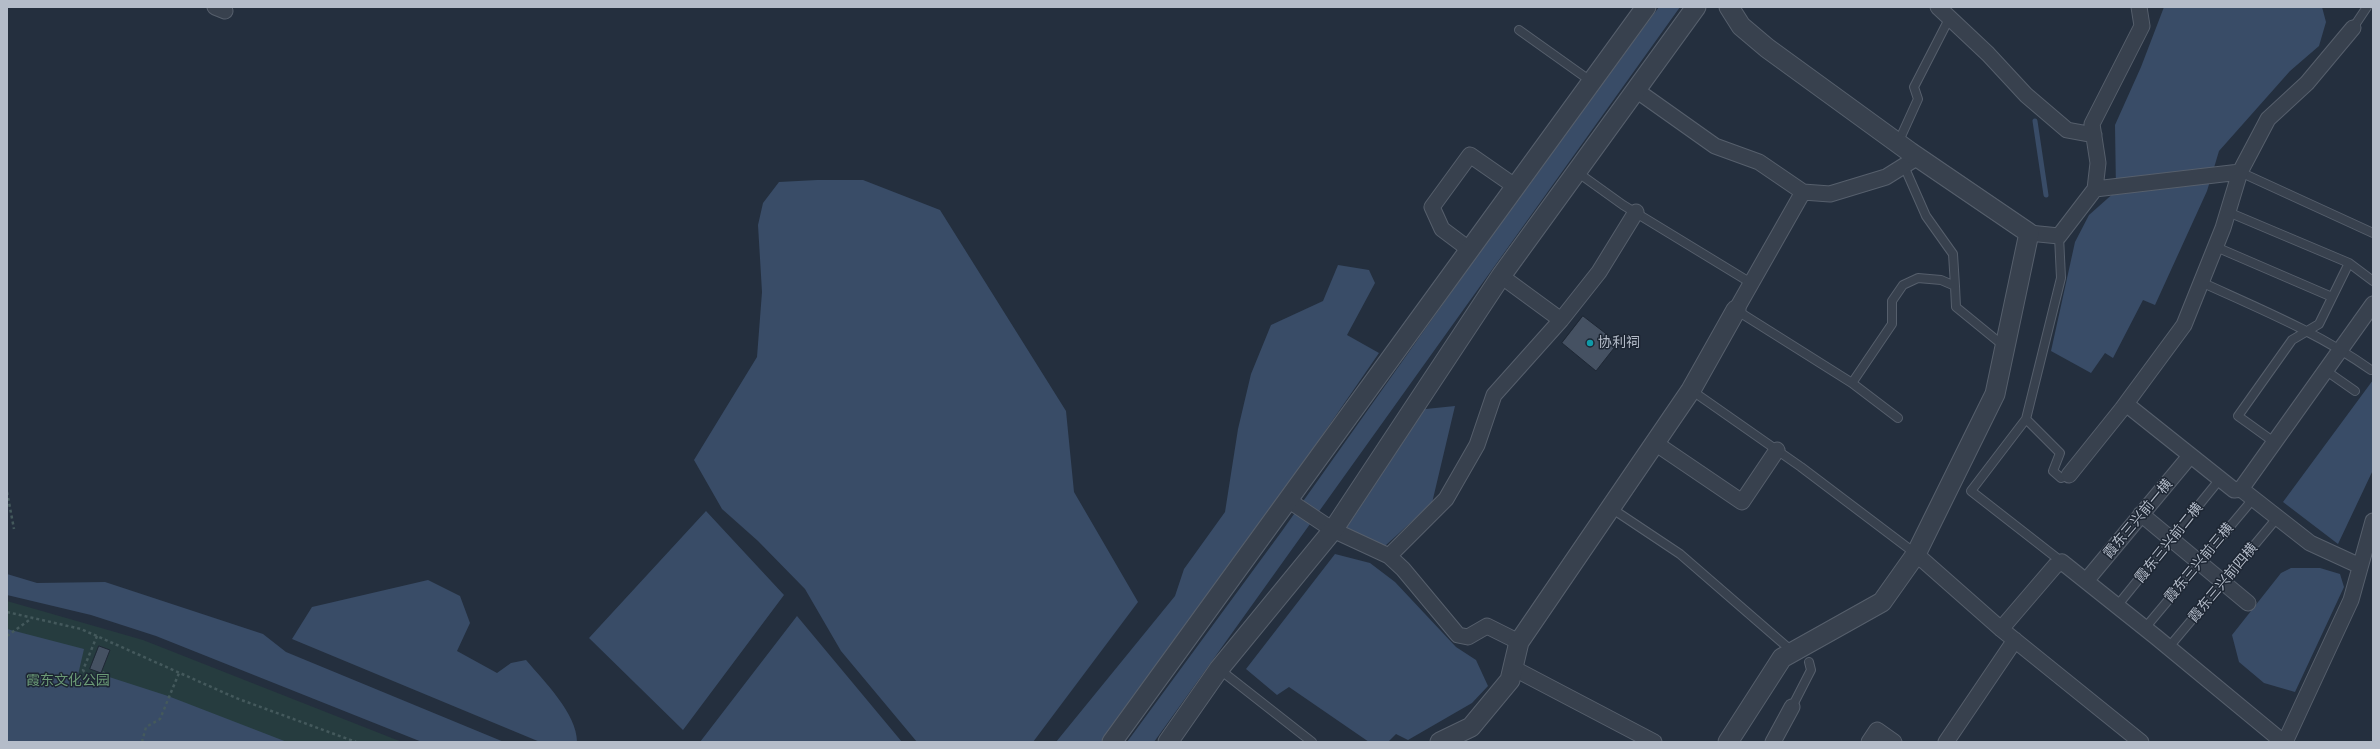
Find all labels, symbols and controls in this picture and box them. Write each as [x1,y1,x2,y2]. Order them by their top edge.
place label: 协利祠 [1598,335,1640,351]
marker: 协利祠 [1585,338,1595,348]
street label: 霞东三兴前一横 [2100,476,2176,562]
street label: 霞东三兴前二横 [2132,500,2206,586]
street label: 霞东三兴前三横 [2161,520,2237,606]
street label: 霞东三兴前四横 [2185,540,2261,626]
park label: 霞东文化公园 [26,673,110,689]

